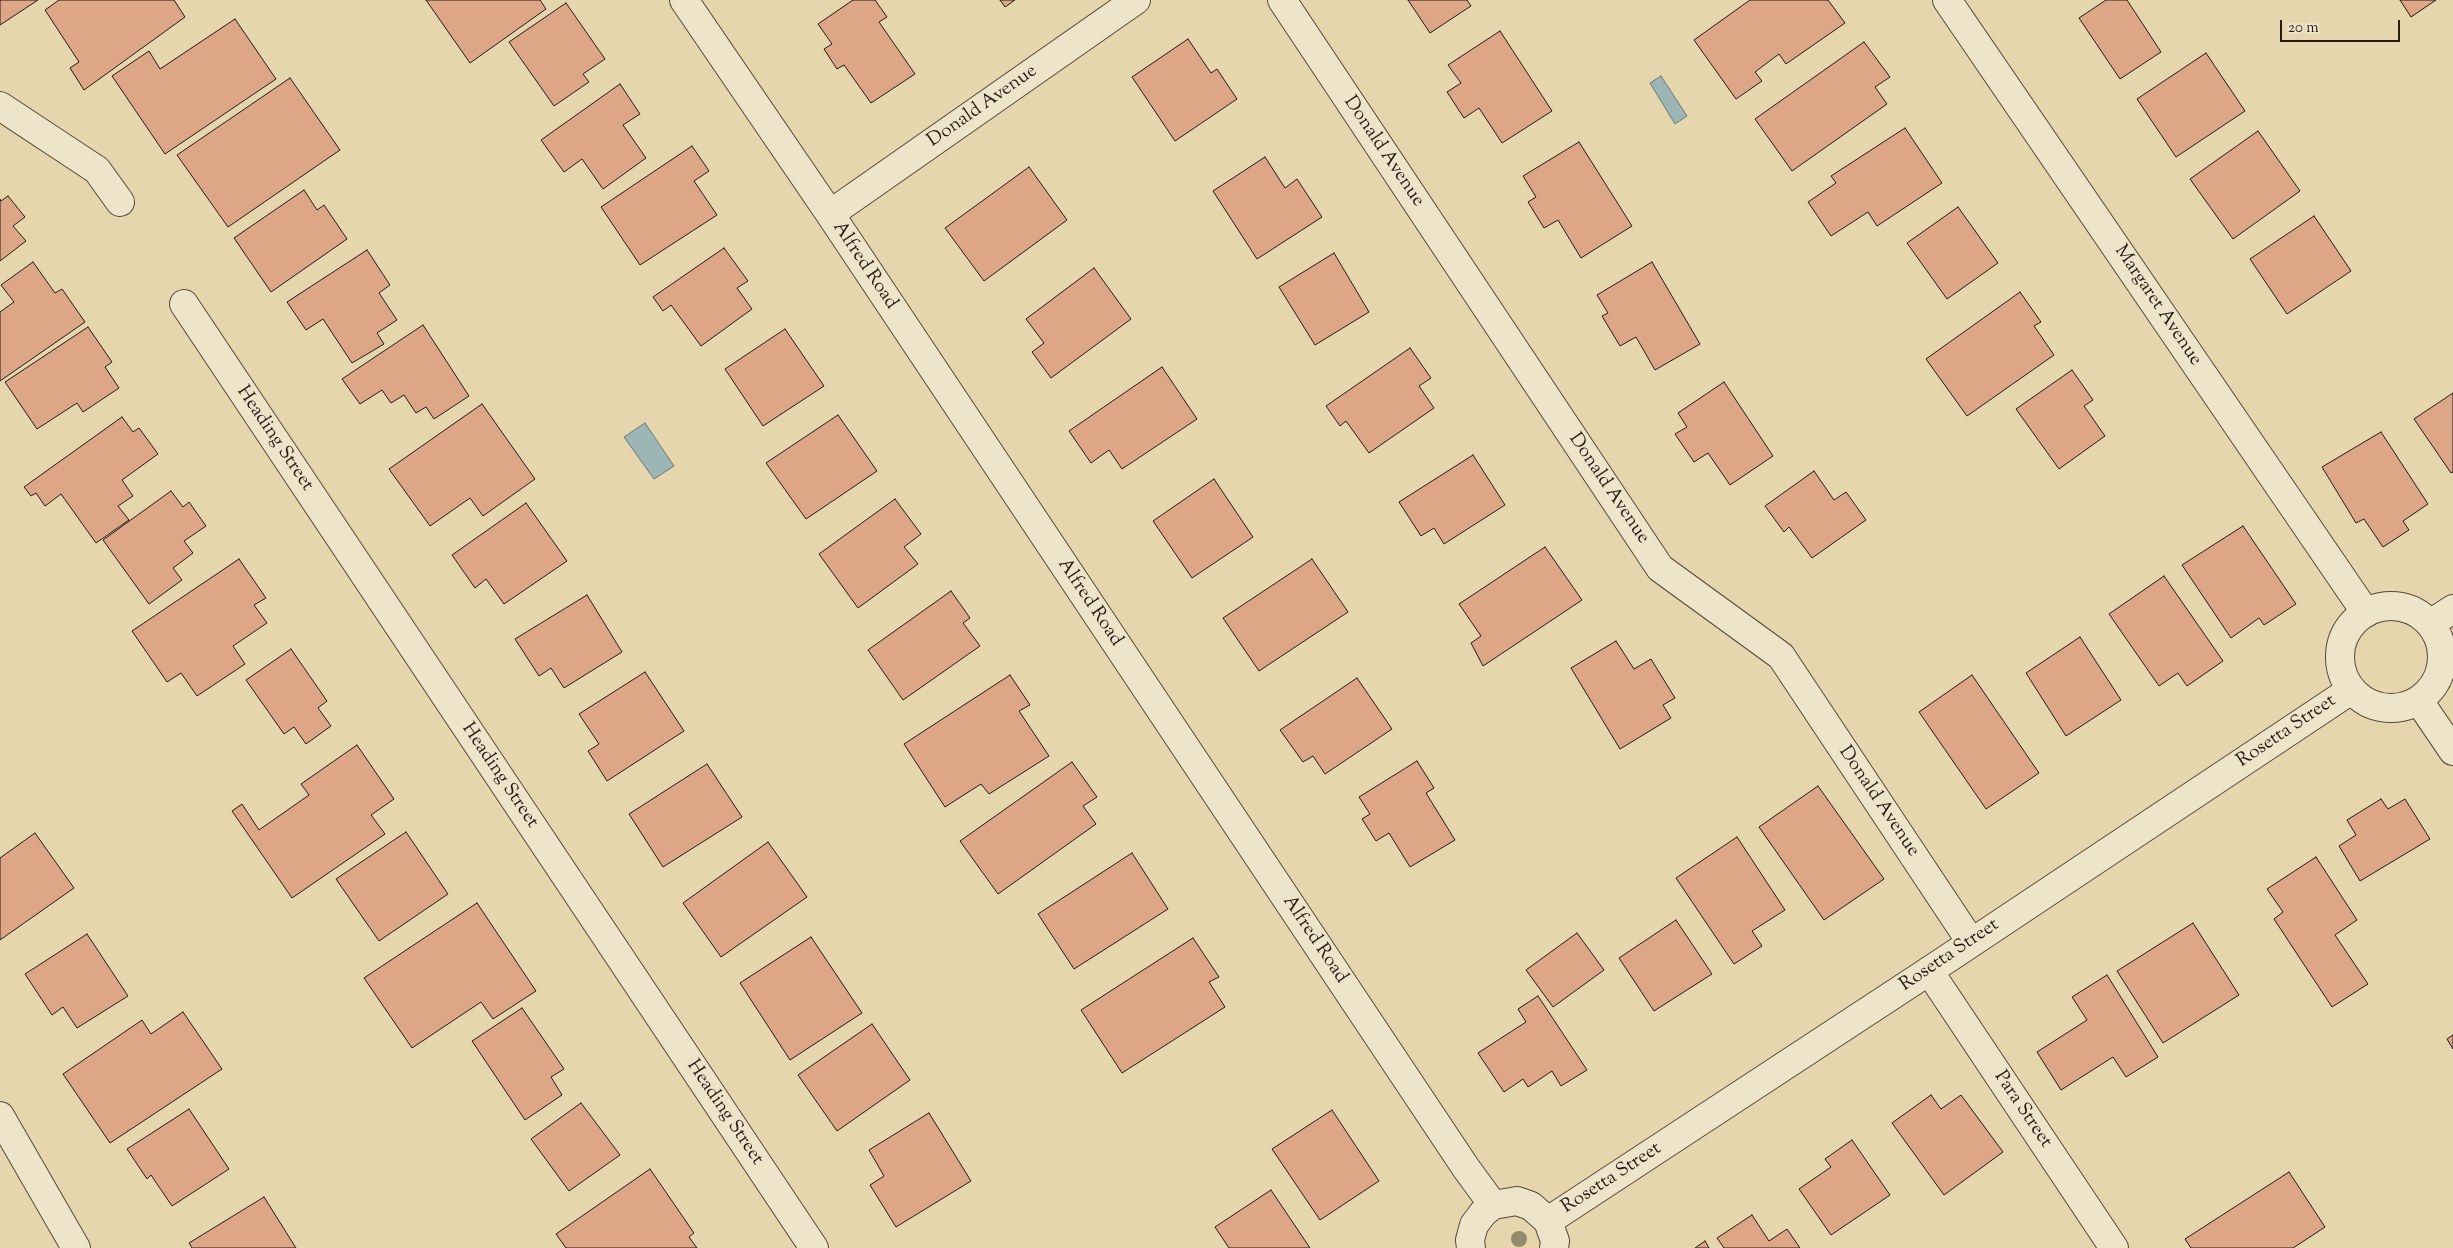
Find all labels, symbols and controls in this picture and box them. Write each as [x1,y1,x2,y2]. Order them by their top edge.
scale bar [2283,10,2403,42]
text: 20 m [2288,18,2319,39]
street label: Donald Avenue [924,61,1042,153]
street label: Donald Avenue [1338,92,1428,212]
street label: Alfred Road [826,218,902,314]
street label: Margaret Avenue [2108,241,2206,371]
street label: Heading Street [230,382,318,496]
street label: Donald Avenue [1563,429,1653,549]
street label: Alfred Road [1051,555,1127,651]
street label: Rosetta Street [2233,691,2341,773]
street label: Heading Street [455,719,543,833]
street label: Donald Avenue [1833,742,1923,862]
street label: Alfred Road [1276,892,1352,988]
street label: Rosetta Street [1896,915,2004,997]
street label: Heading Street [680,1056,768,1170]
street label: Para Street [1988,1067,2056,1153]
street label: Rosetta Street [1558,1138,1666,1220]

